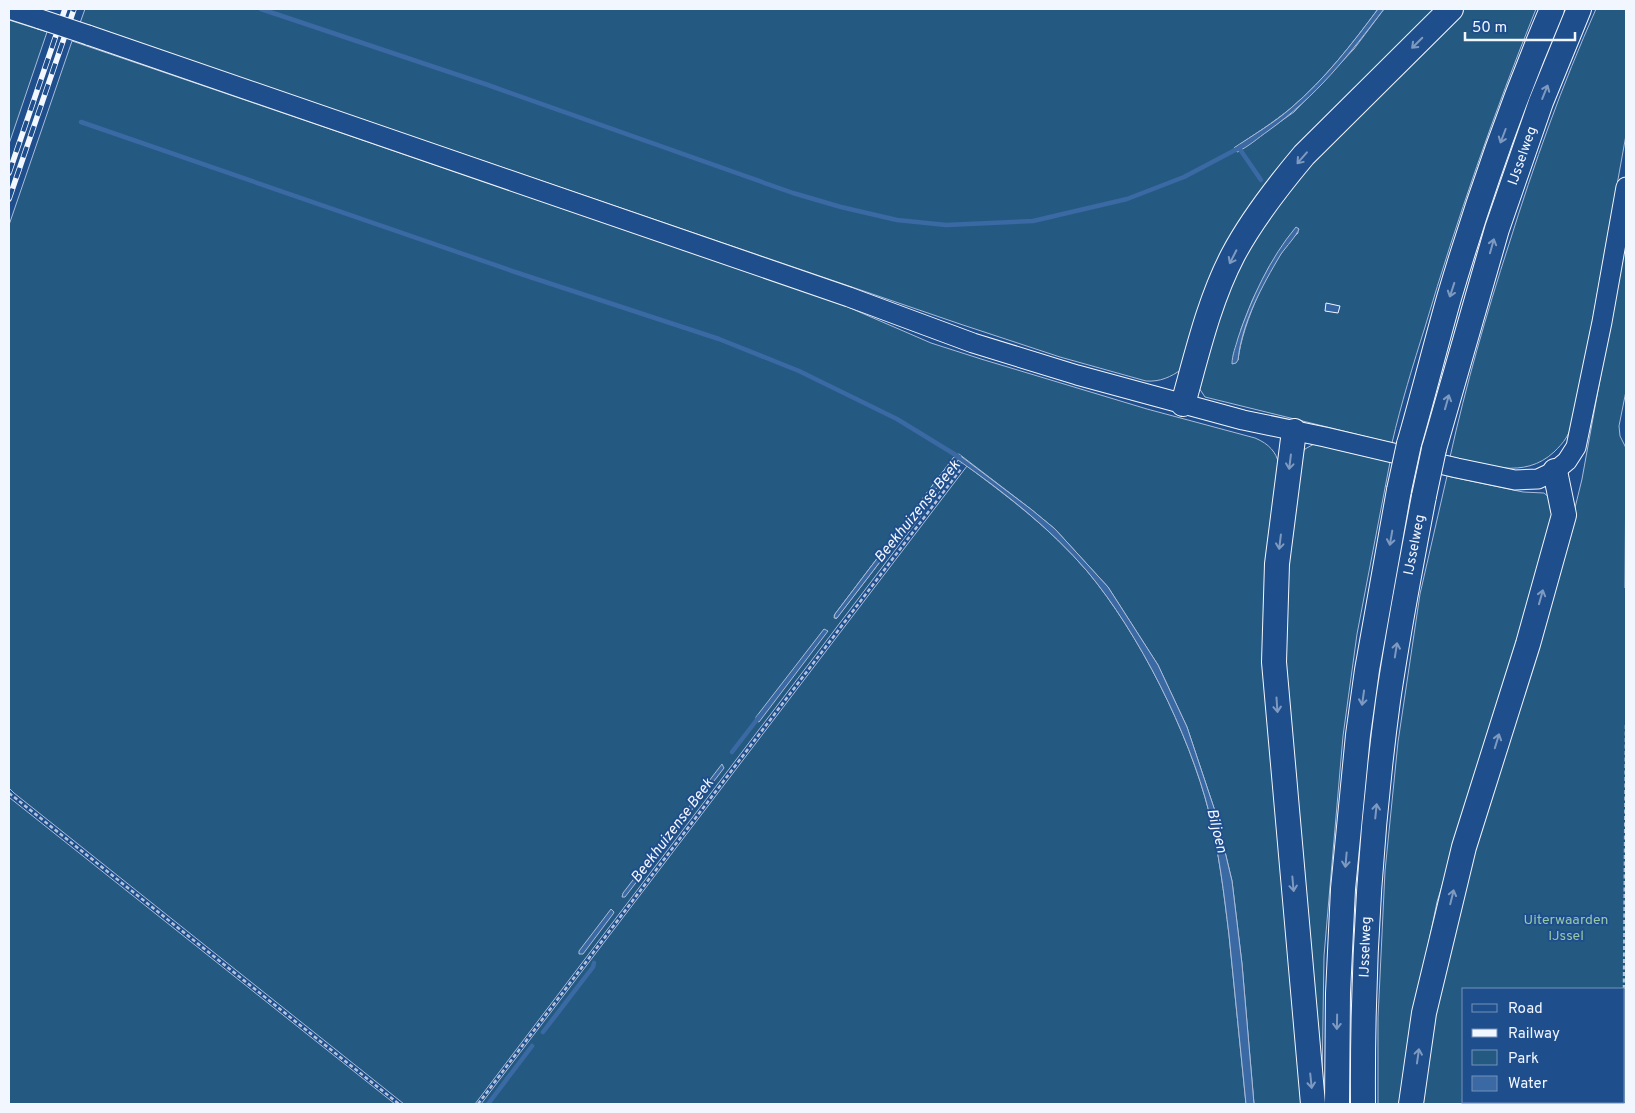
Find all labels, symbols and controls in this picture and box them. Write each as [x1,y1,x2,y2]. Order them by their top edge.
scale bar [1465,10,1575,42]
text: 50 m [1472,19,1507,38]
one-way arrow [1411,37,1423,50]
one-way arrow [1541,85,1550,100]
street label: IJsselweg [1505,124,1541,188]
one-way arrow [1498,128,1507,143]
one-way arrow [1296,152,1307,165]
one-way arrow [1487,238,1497,254]
one-way arrow [1228,249,1237,264]
one-way arrow [1447,282,1456,297]
one-way arrow [1443,394,1452,410]
one-way arrow [1285,454,1295,470]
water label: Beekhuizense Beek [871,457,965,567]
street label: IJsselweg [1401,513,1429,577]
one-way arrow [1385,530,1395,546]
one-way arrow [1275,534,1285,550]
one-way arrow [1537,590,1546,606]
one-way arrow [1392,642,1402,658]
one-way arrow [1358,690,1368,706]
one-way arrow [1273,696,1282,712]
one-way arrow [1493,734,1503,750]
water label: Beekhuizense Beek [627,775,719,887]
one-way arrow [1371,803,1380,819]
water label: Biljoen [1201,807,1231,855]
one-way arrow [1341,852,1350,868]
one-way arrow [1288,876,1298,892]
one-way arrow [1448,890,1457,906]
park label: Uiterwaarden IJssel [1524,912,1608,945]
street label: IJsselweg [1356,916,1376,978]
legend [1462,988,1625,1103]
text: Road [1508,1000,1543,1019]
one-way arrow [1332,1014,1342,1030]
text: Railway [1508,1025,1560,1044]
one-way arrow [1413,1048,1423,1064]
text: Park [1508,1050,1539,1069]
one-way arrow [1306,1072,1316,1088]
text: Water [1508,1075,1548,1094]

